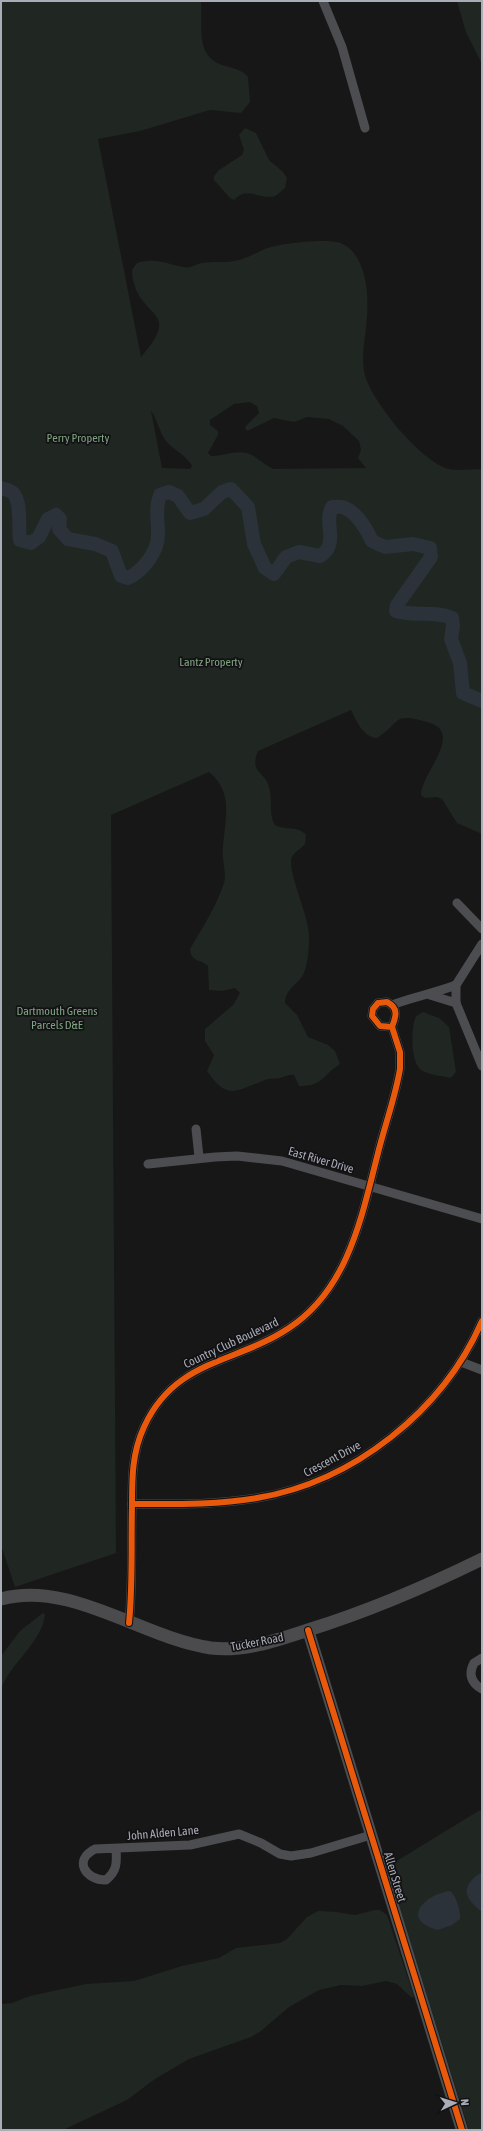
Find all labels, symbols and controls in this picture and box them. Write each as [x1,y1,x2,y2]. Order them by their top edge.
park label: Perry Property [47,431,109,445]
park label: Lantz Property [179,655,243,669]
park label: Dartmouth Greens Parcels D&E [17,1004,97,1032]
street label: East River Drive [287,1144,355,1176]
street label: Country Club Boulevard [181,1315,281,1371]
street label: Crescent Drive [301,1438,363,1480]
street label: Tucker Road [229,1630,285,1654]
street label: John Alden Lane [127,1823,199,1843]
street label: Allen Street [381,1850,409,1904]
north arrow [435,2083,475,2123]
text: N [459,2099,471,2106]

